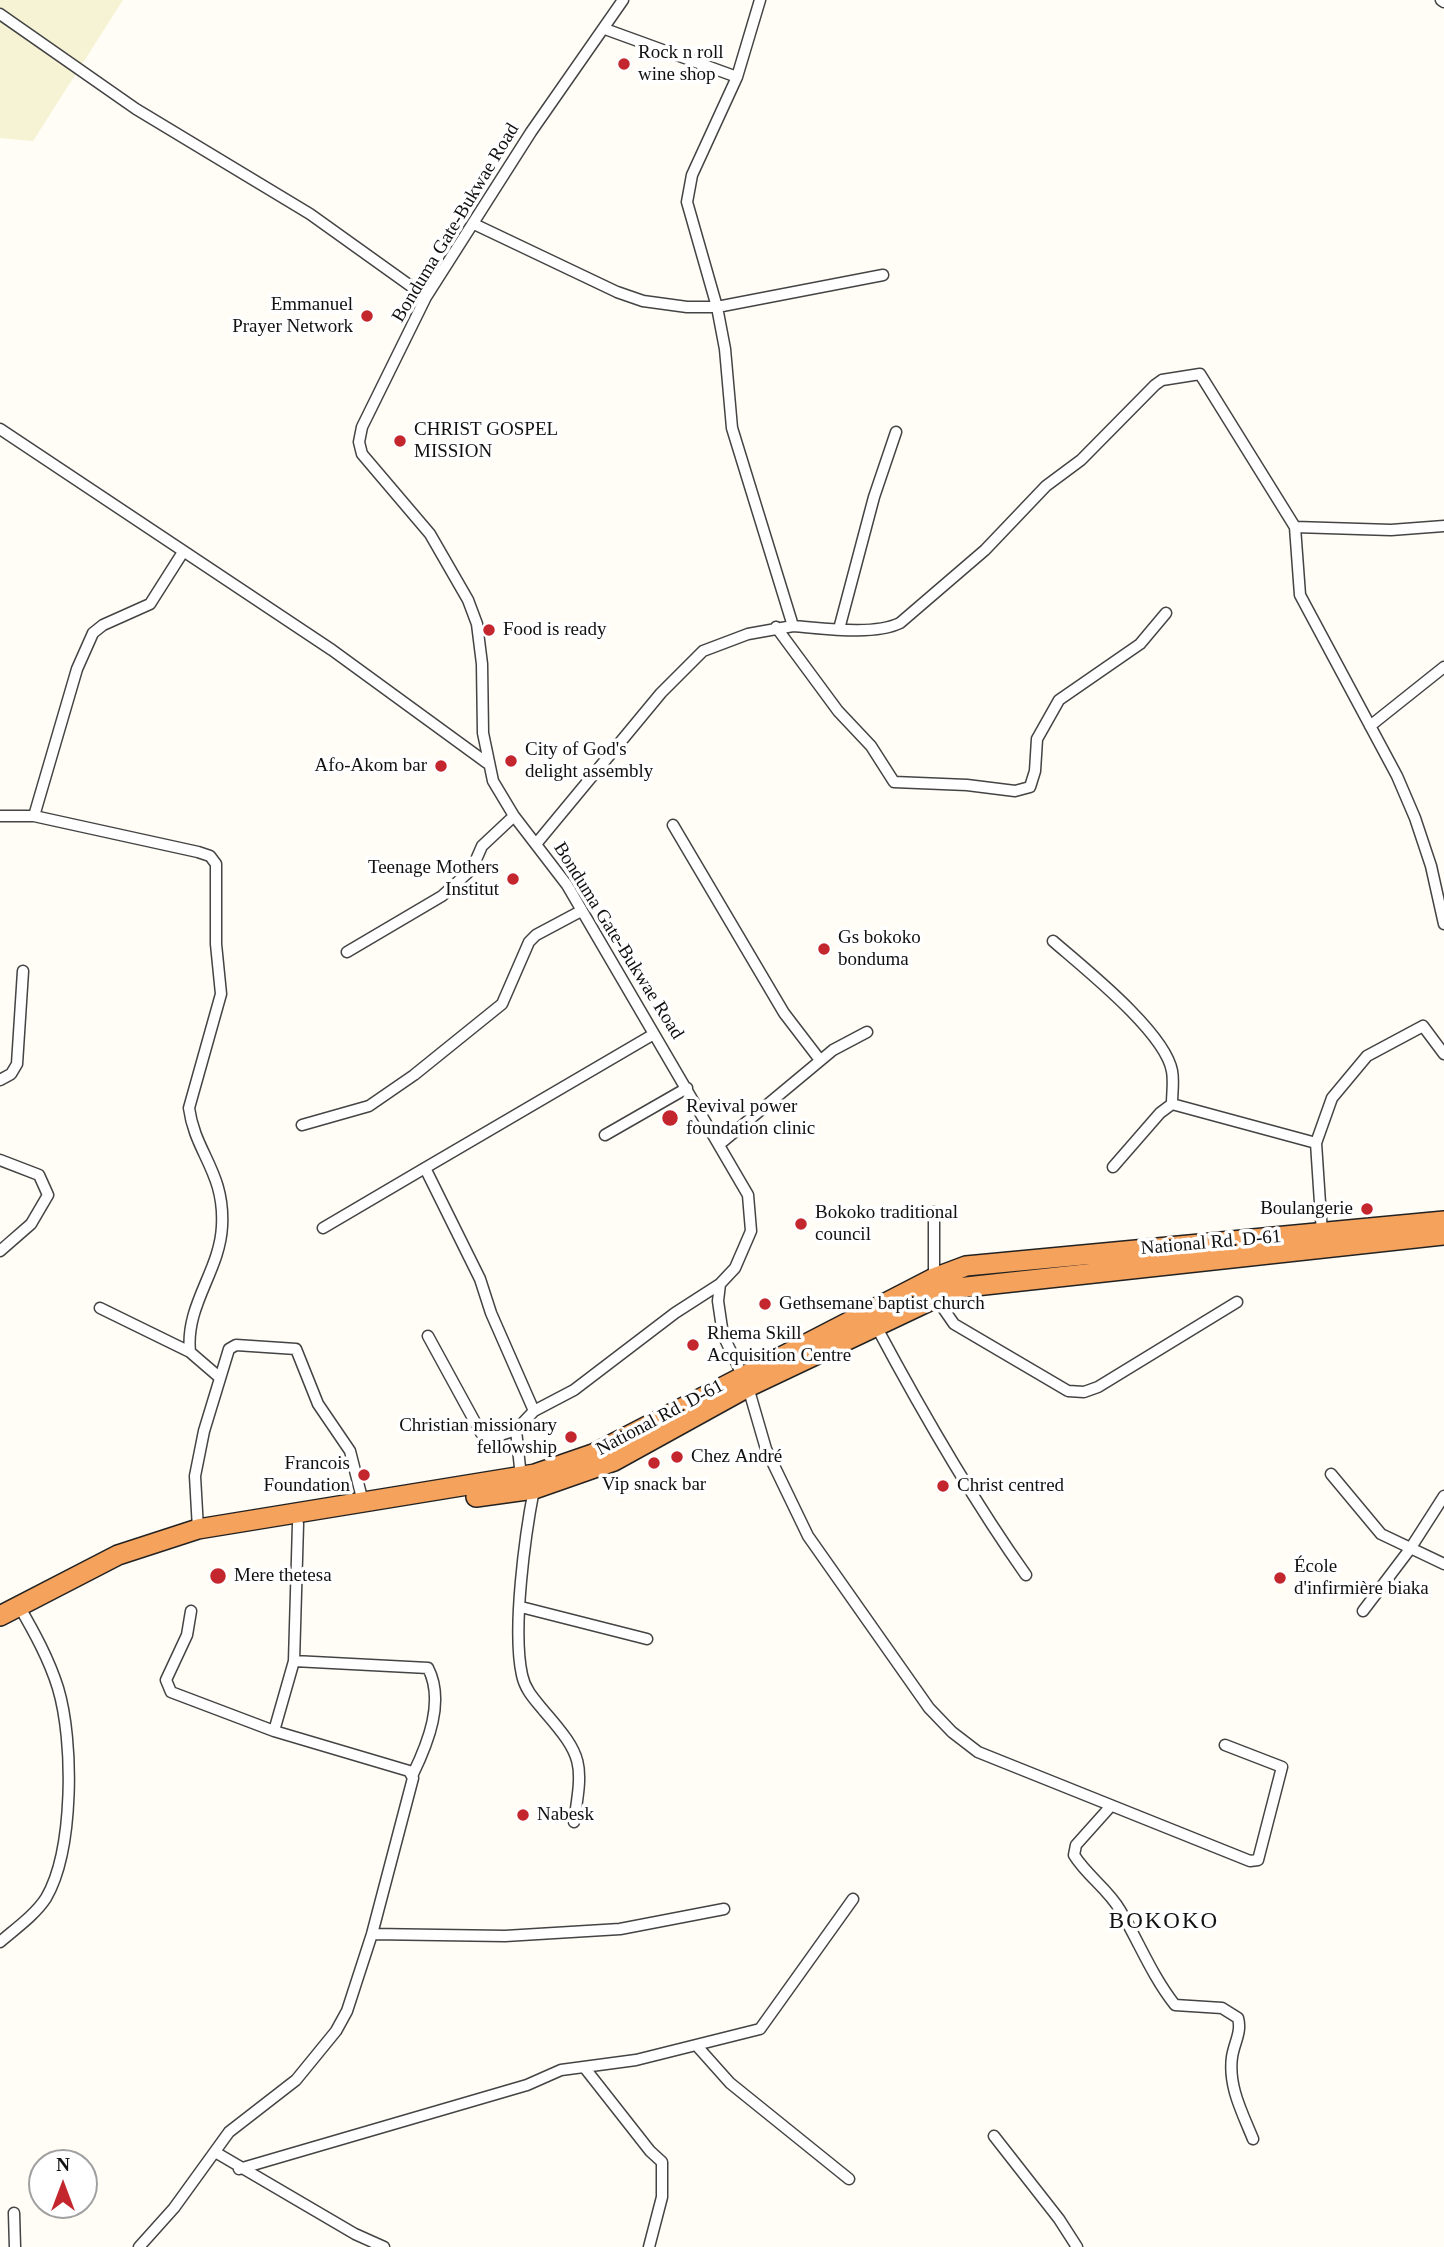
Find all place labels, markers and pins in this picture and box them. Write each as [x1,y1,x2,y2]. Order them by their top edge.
place label: Rock n roll wine shop [638,42,723,86]
marker: Rock n roll wine shop [616,56,632,72]
place label: Emmanuel Prayer Network [232,294,353,338]
marker: Emmanuel Prayer Network [359,308,375,324]
place label: CHRIST GOSPEL MISSION [414,419,558,463]
marker: CHRIST GOSPEL MISSION [392,433,408,449]
place label: Food is ready [503,619,606,641]
marker: Food is ready [481,622,497,638]
place label: City of God's delight assembly [525,739,653,783]
marker: City of God's delight assembly [503,753,519,769]
place label: Afo-Akom bar [315,755,427,777]
marker: Afo-Akom bar [433,758,449,774]
place label: Teenage Mothers Institut [368,857,499,901]
marker: Teenage Mothers Institut [505,871,521,887]
place label: Gs bokoko bonduma [838,927,921,971]
marker: Gs bokoko bonduma [816,941,832,957]
place label: Revival power foundation clinic [686,1096,815,1140]
marker: Revival power foundation clinic [660,1108,680,1128]
place label: Boulangerie [1260,1198,1353,1220]
marker: Boulangerie [1359,1201,1375,1217]
place label: Bokoko traditional council [815,1202,958,1246]
marker: Bokoko traditional council [793,1216,809,1232]
place label: Gethsemane baptist church [779,1293,985,1315]
marker: Gethsemane baptist church [757,1296,773,1312]
place label: Rhema Skill Acquisition Centre [707,1323,851,1367]
marker: Rhema Skill Acquisition Centre [685,1337,701,1353]
place label: Christian missionary fellowship [399,1415,557,1459]
marker: Christian missionary fellowship [563,1429,579,1445]
place label: Chez André [691,1446,782,1468]
marker: Chez André [669,1449,685,1465]
place label: Francois Foundation [263,1453,350,1497]
marker: Vip snack bar [646,1455,662,1471]
marker: Francois Foundation [356,1467,372,1483]
place label: Vip snack bar [602,1474,706,1496]
place label: Christ centred [957,1475,1064,1497]
marker: Christ centred [935,1478,951,1494]
place label: École d'infirmière biaka [1294,1556,1429,1600]
place label: Mere thetesa [234,1565,332,1587]
marker: Mere thetesa [208,1566,228,1586]
marker: École d'infirmière biaka [1272,1570,1288,1586]
place label: Nabesk [537,1804,594,1826]
marker: Nabesk [515,1807,531,1823]

